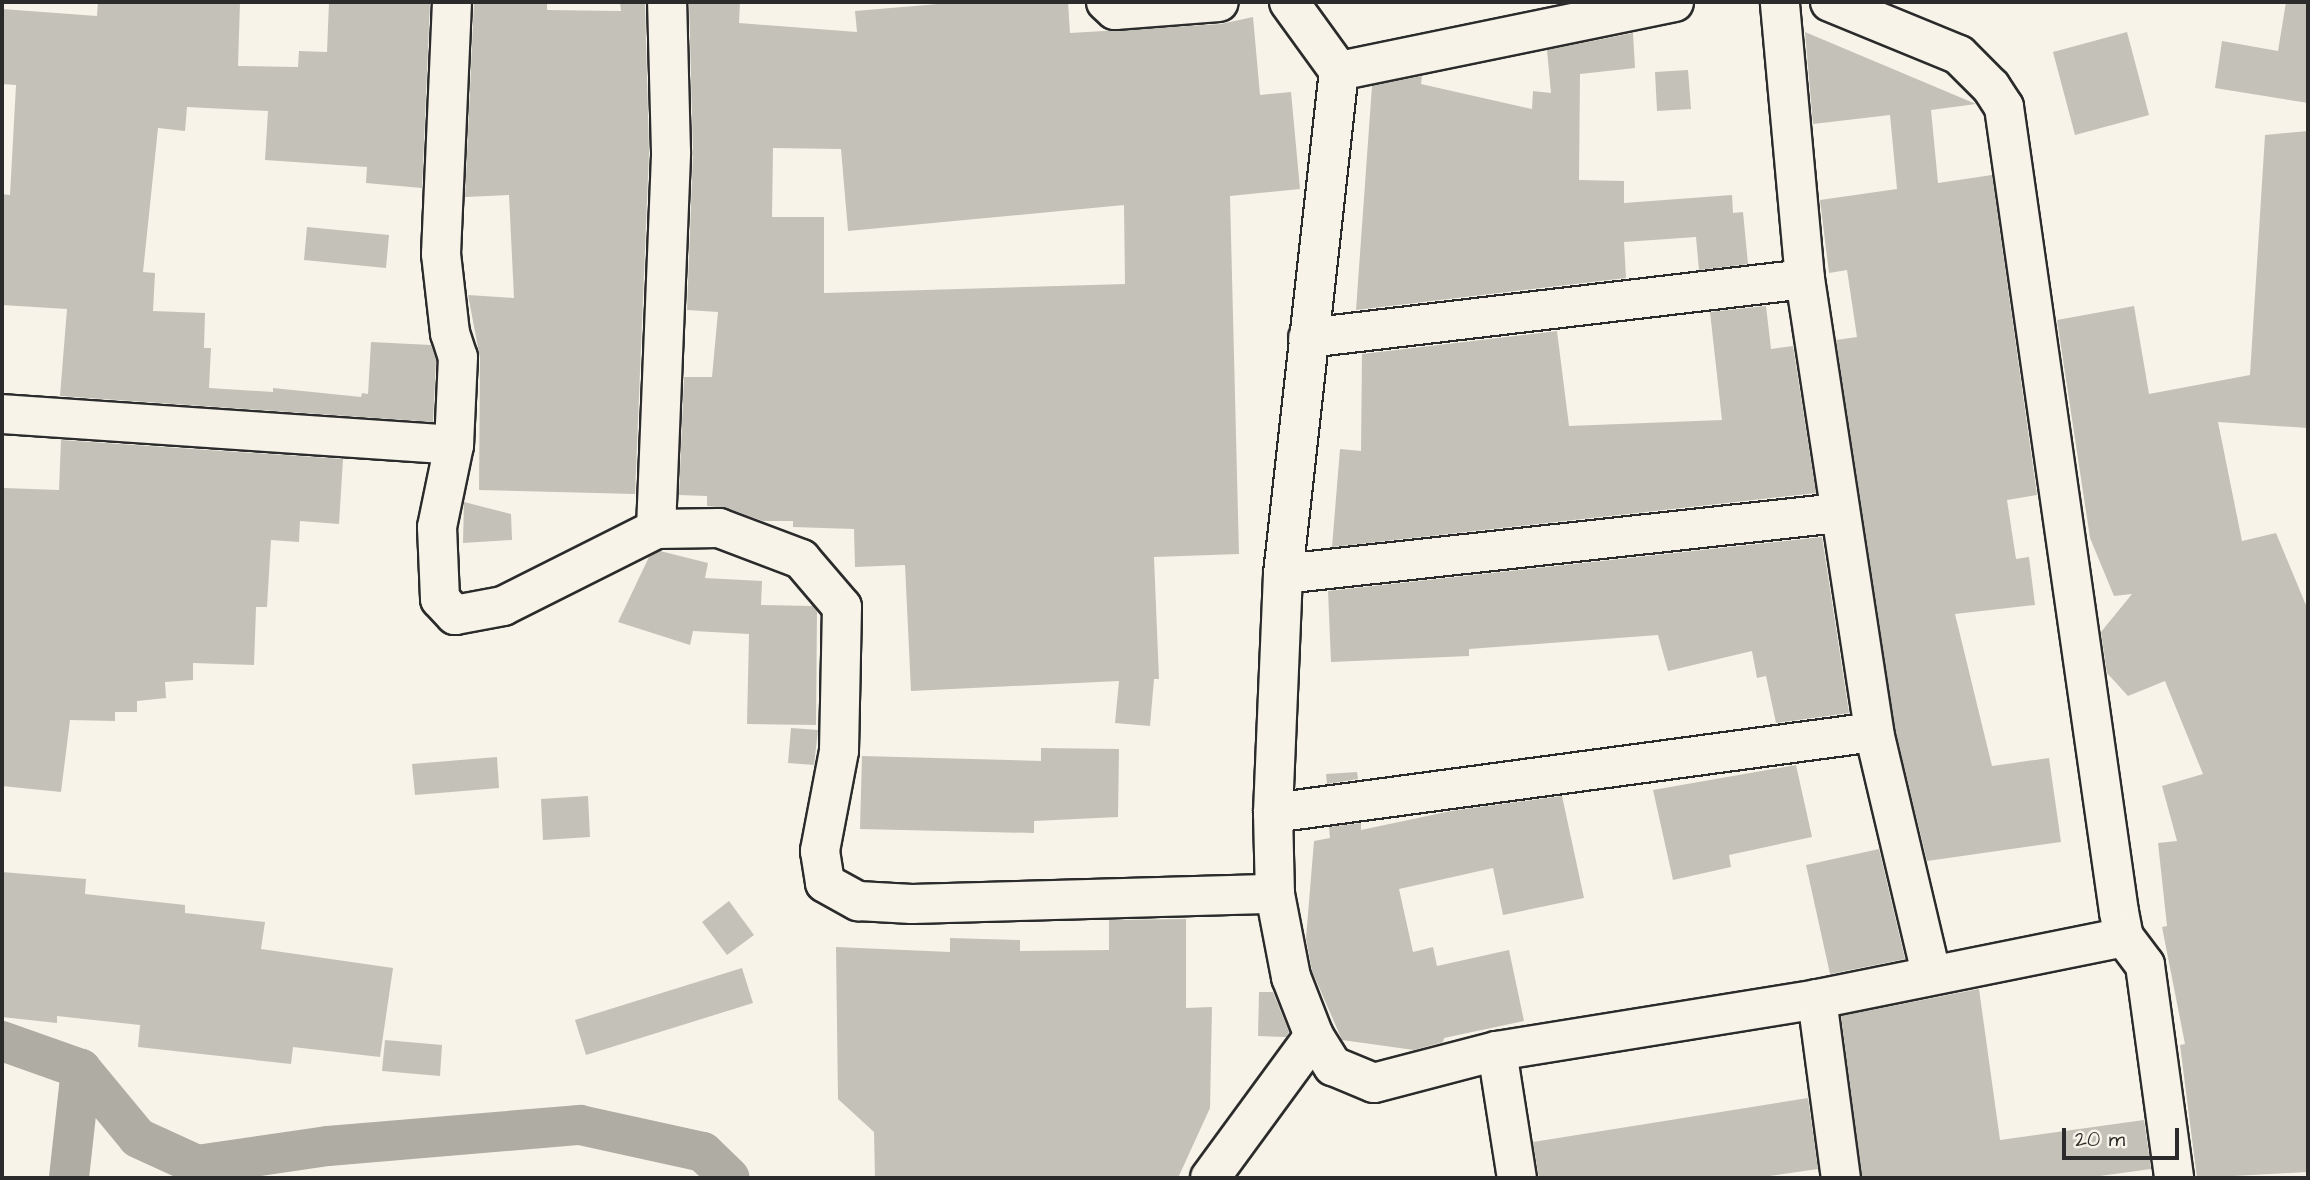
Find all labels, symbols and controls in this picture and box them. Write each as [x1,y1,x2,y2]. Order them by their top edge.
scale bar [2065,1114,2182,1158]
text: 20 m [2075,1125,2125,1154]

